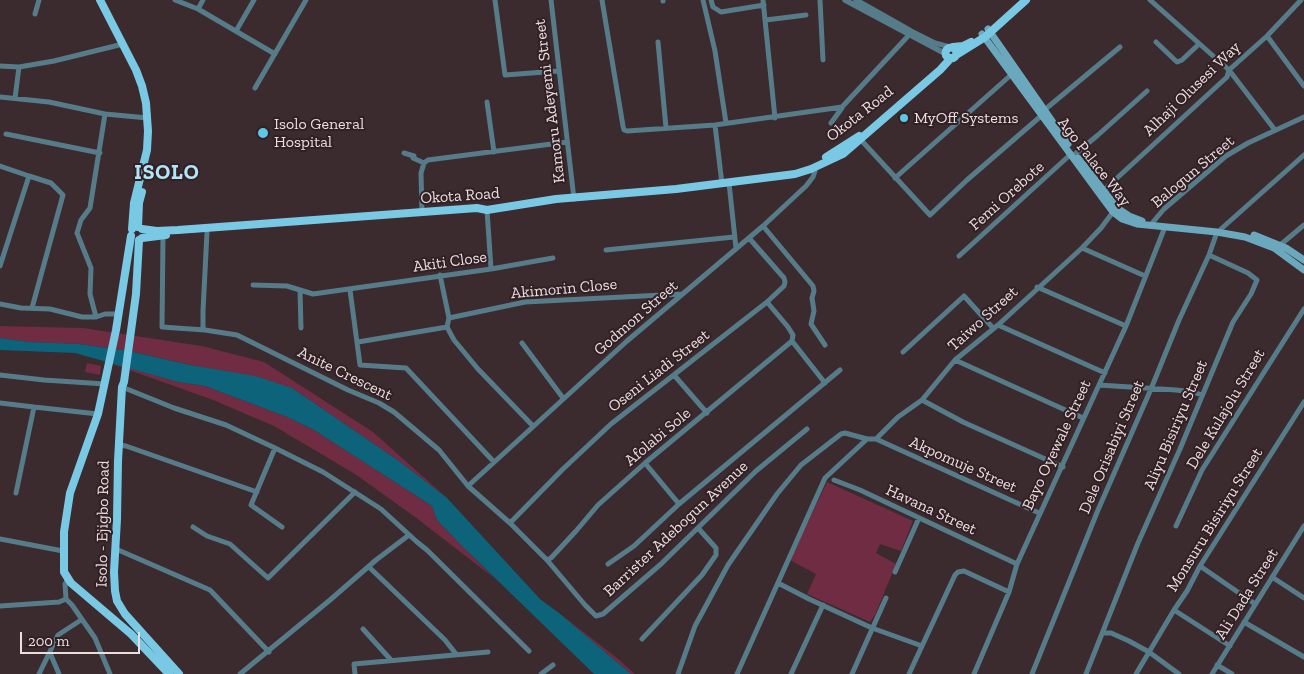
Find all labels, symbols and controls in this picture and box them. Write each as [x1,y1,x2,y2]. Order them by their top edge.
street label: Kamoru Adeyemi Street [530,18,570,184]
street label: Alhaji Olusesi Way [1139,38,1245,140]
street label: Okota Road [823,82,897,146]
place label: MyOff Systems [914,108,1019,128]
marker: MyOff Systems [898,112,910,124]
place label: Isolo General Hospital [274,114,364,152]
street label: Ago Palace Way [1053,114,1135,210]
marker: Isolo General Hospital [256,126,270,140]
street label: Balogun Street [1148,132,1238,212]
street label: Femi Orebote [966,157,1048,235]
district label: ISOLO [134,160,200,186]
street label: Okota Road [420,184,500,208]
street label: Akiti Close [412,247,488,277]
street label: Akimorin Close [510,275,618,303]
street label: Godmon Street [590,276,682,360]
street label: Taiwo Street [944,283,1022,355]
street label: Oseni Liadi Street [604,325,714,417]
street label: Anite Crescent [295,343,395,405]
street label: Dele Kulajolu Street [1183,346,1269,472]
street label: Aliyu Bisiriyu Street [1140,357,1212,493]
street label: Bayo Oyewale Street [1018,377,1096,513]
street label: Dele Orisabiyi Street [1075,377,1149,517]
street label: Afolabi Sole [621,404,695,470]
street label: Akpomuje Street [906,433,1020,497]
street label: Monsuru Bisiriyu Street [1163,445,1267,595]
street label: Barrister Adebogun Avenue [600,457,752,601]
street label: Isolo - Ejigbo Road [92,460,114,588]
street label: Havana Street [883,481,979,539]
street label: Ali Dada Street [1211,545,1283,643]
scale bar [22,622,142,654]
text: 200 m [28,632,69,650]

